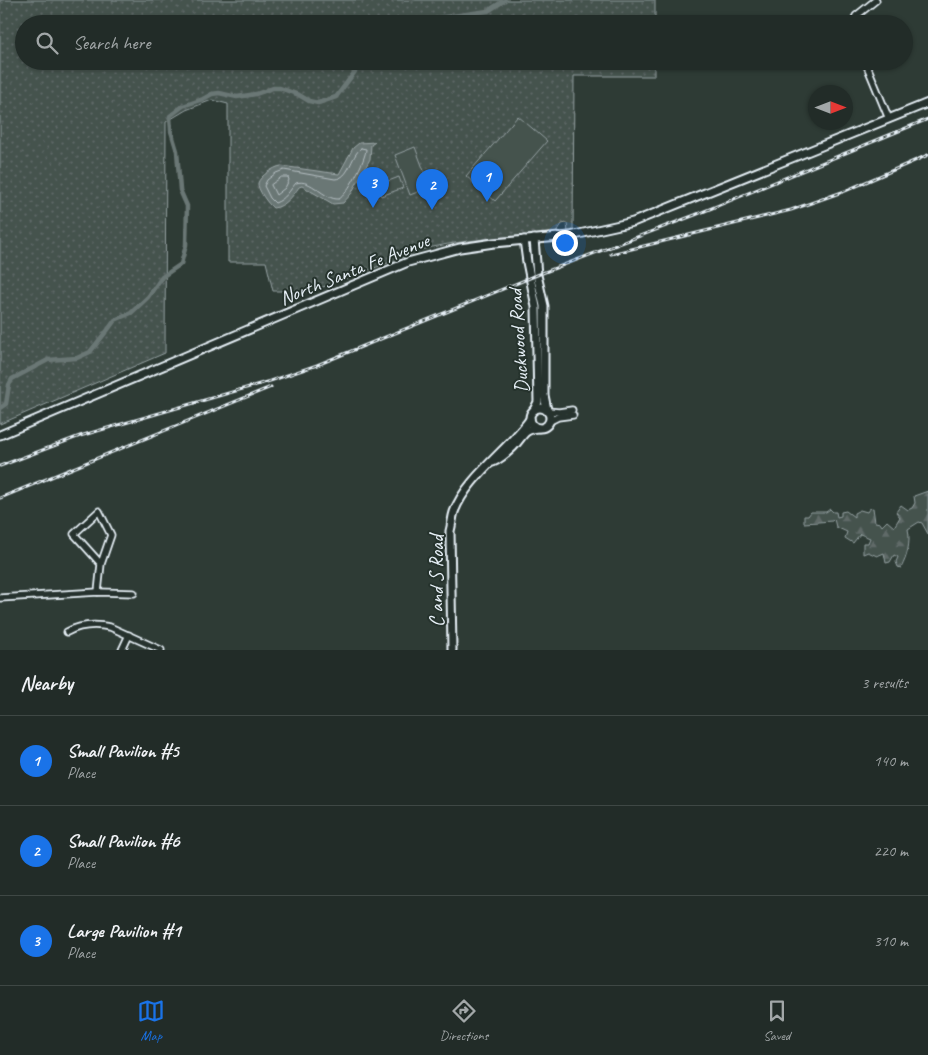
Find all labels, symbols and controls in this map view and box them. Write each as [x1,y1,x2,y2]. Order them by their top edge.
search box [15,15,913,70]
icon: search [33,29,61,57]
text: Search here [73,31,150,55]
north arrow [808,85,853,130]
pin: 1 [471,161,503,202]
pin: 3 [357,167,389,208]
pin: 2 [416,169,448,210]
street label: North Santa Fe Avenue [276,227,434,311]
your location [552,230,578,256]
street label: Duckwood Road [502,285,535,394]
street label: C and S Road [424,532,449,627]
text: Nearby [20,670,73,696]
text: 3 results [861,673,908,693]
text: Small Pavilion #5 [67,739,179,763]
text: 1 [32,751,40,771]
text: 140 m [874,751,908,771]
text: Place [67,763,95,783]
text: Small Pavilion #6 [67,829,180,853]
text: 2 [32,841,40,861]
text: 220 m [874,841,908,861]
text: Place [67,853,95,873]
text: Large Pavilion #1 [67,919,181,943]
text: 3 [32,931,40,951]
text: 310 m [874,931,908,951]
text: Place [67,943,95,963]
tab: Map [137,997,165,1044]
tab: Directions [440,997,488,1044]
tab: Saved [763,997,791,1044]

